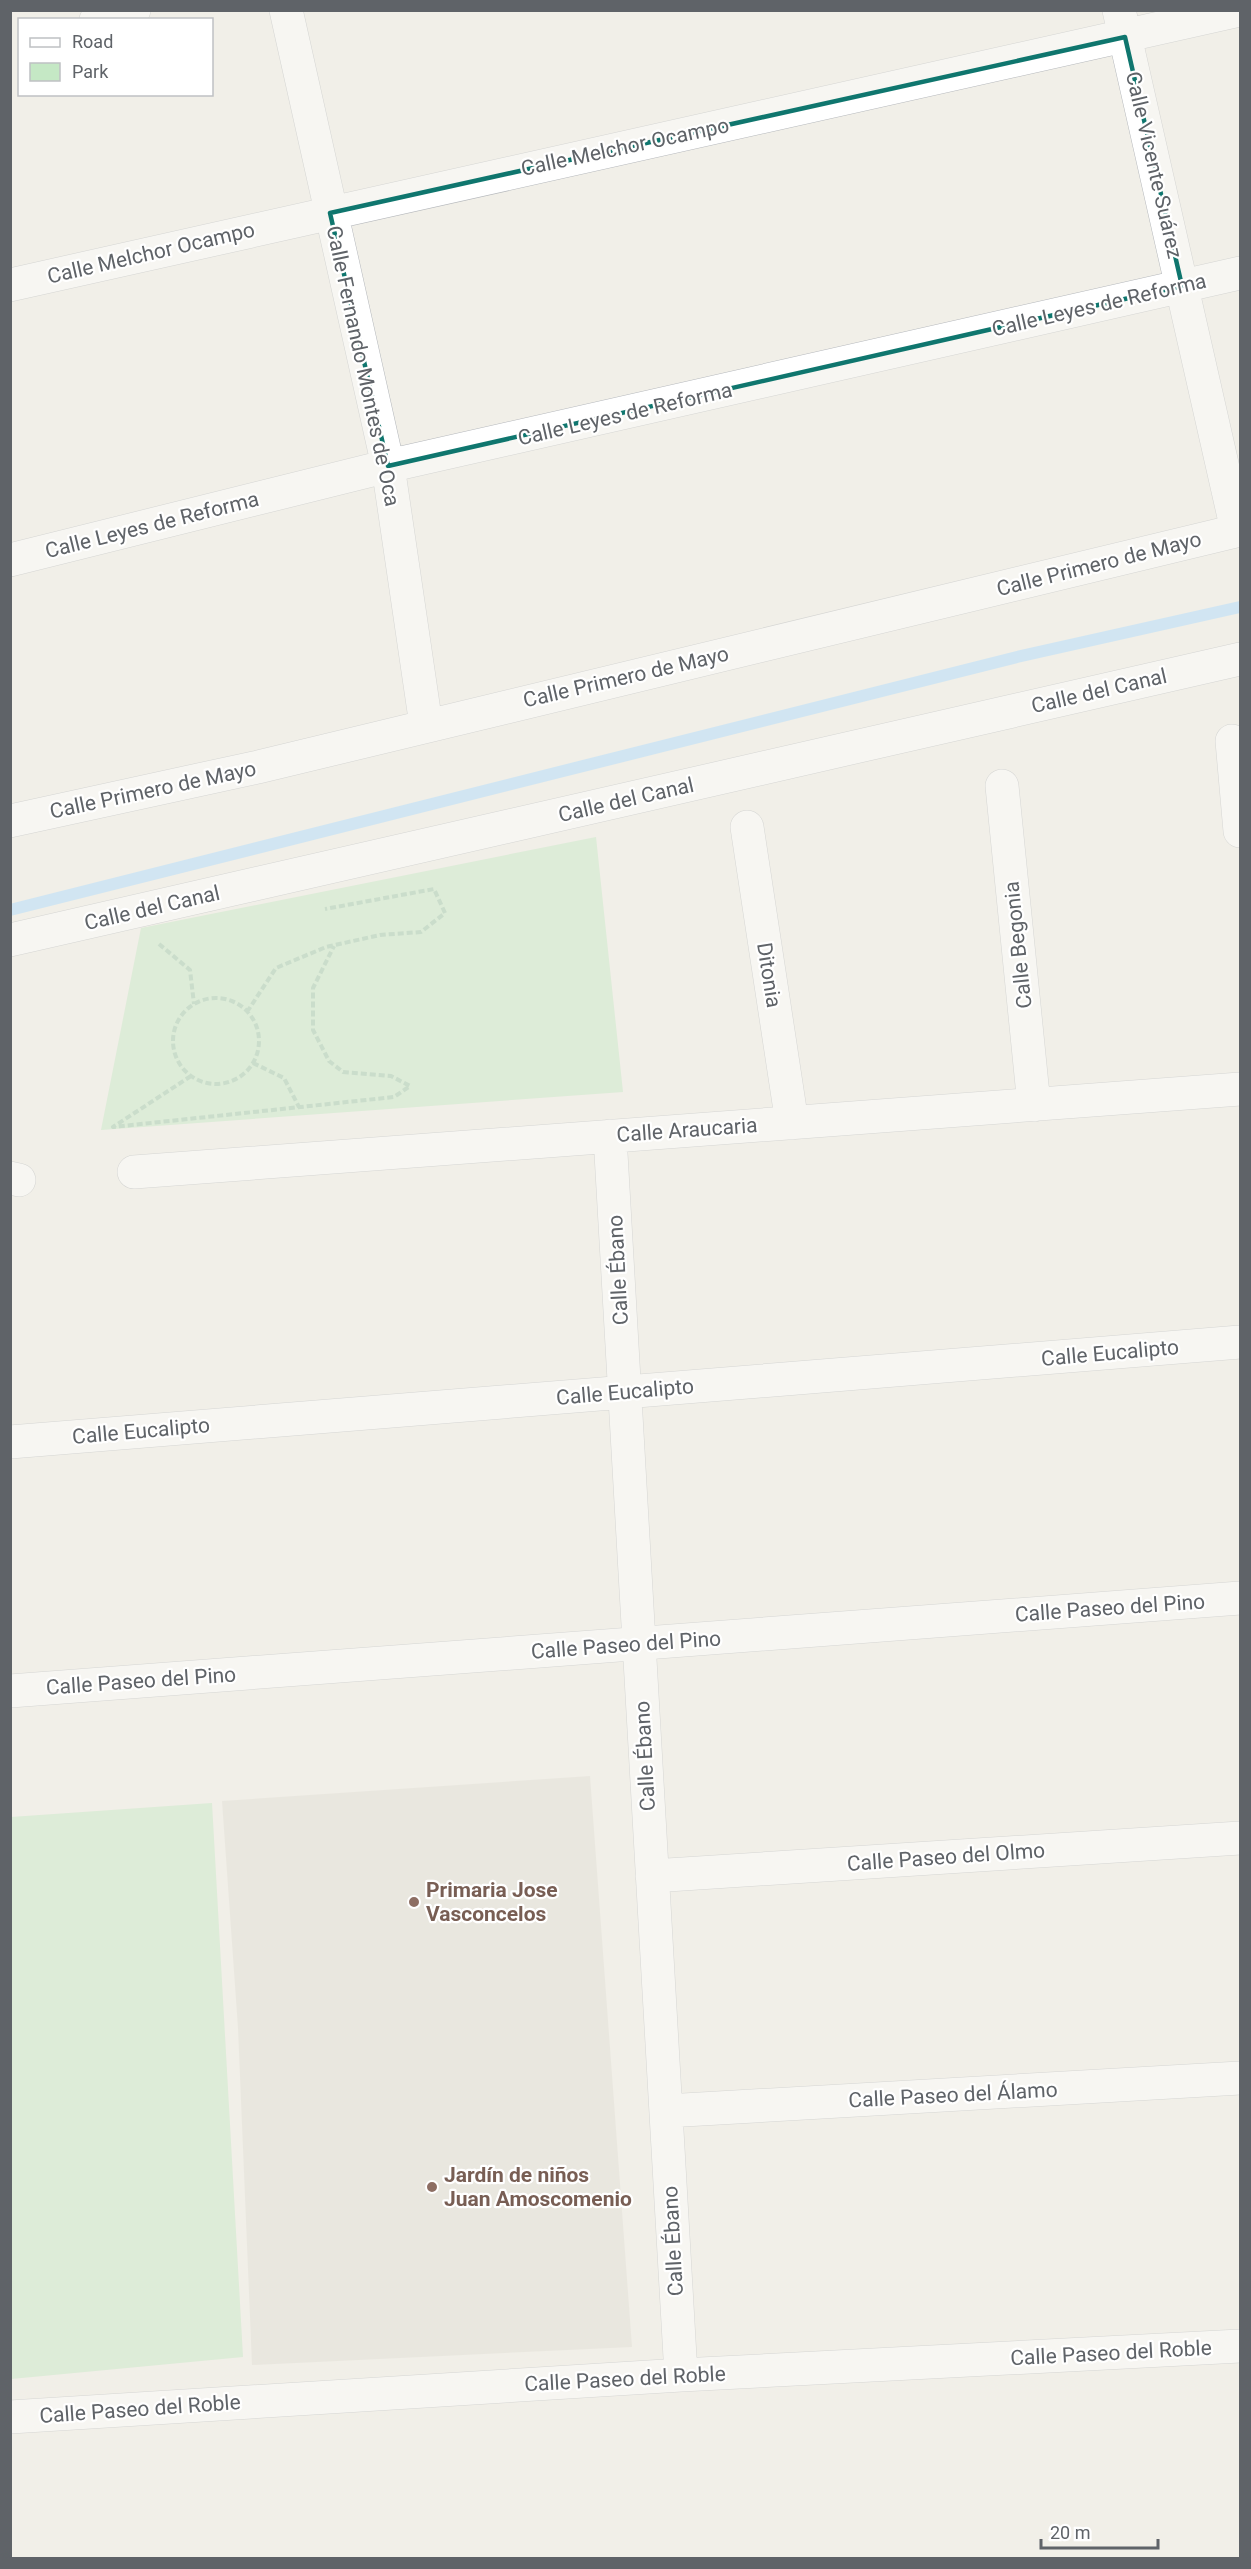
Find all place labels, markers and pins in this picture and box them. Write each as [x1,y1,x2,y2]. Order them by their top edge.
place label: Primaria Jose Vasconcelos [426,1878,558,1926]
marker: Primaria Jose Vasconcelos [407,1895,421,1909]
place label: Jardín de niños Juan Amoscomenio [444,2163,632,2211]
marker: Jardín de niños Juan Amoscomenio [425,2180,439,2194]

